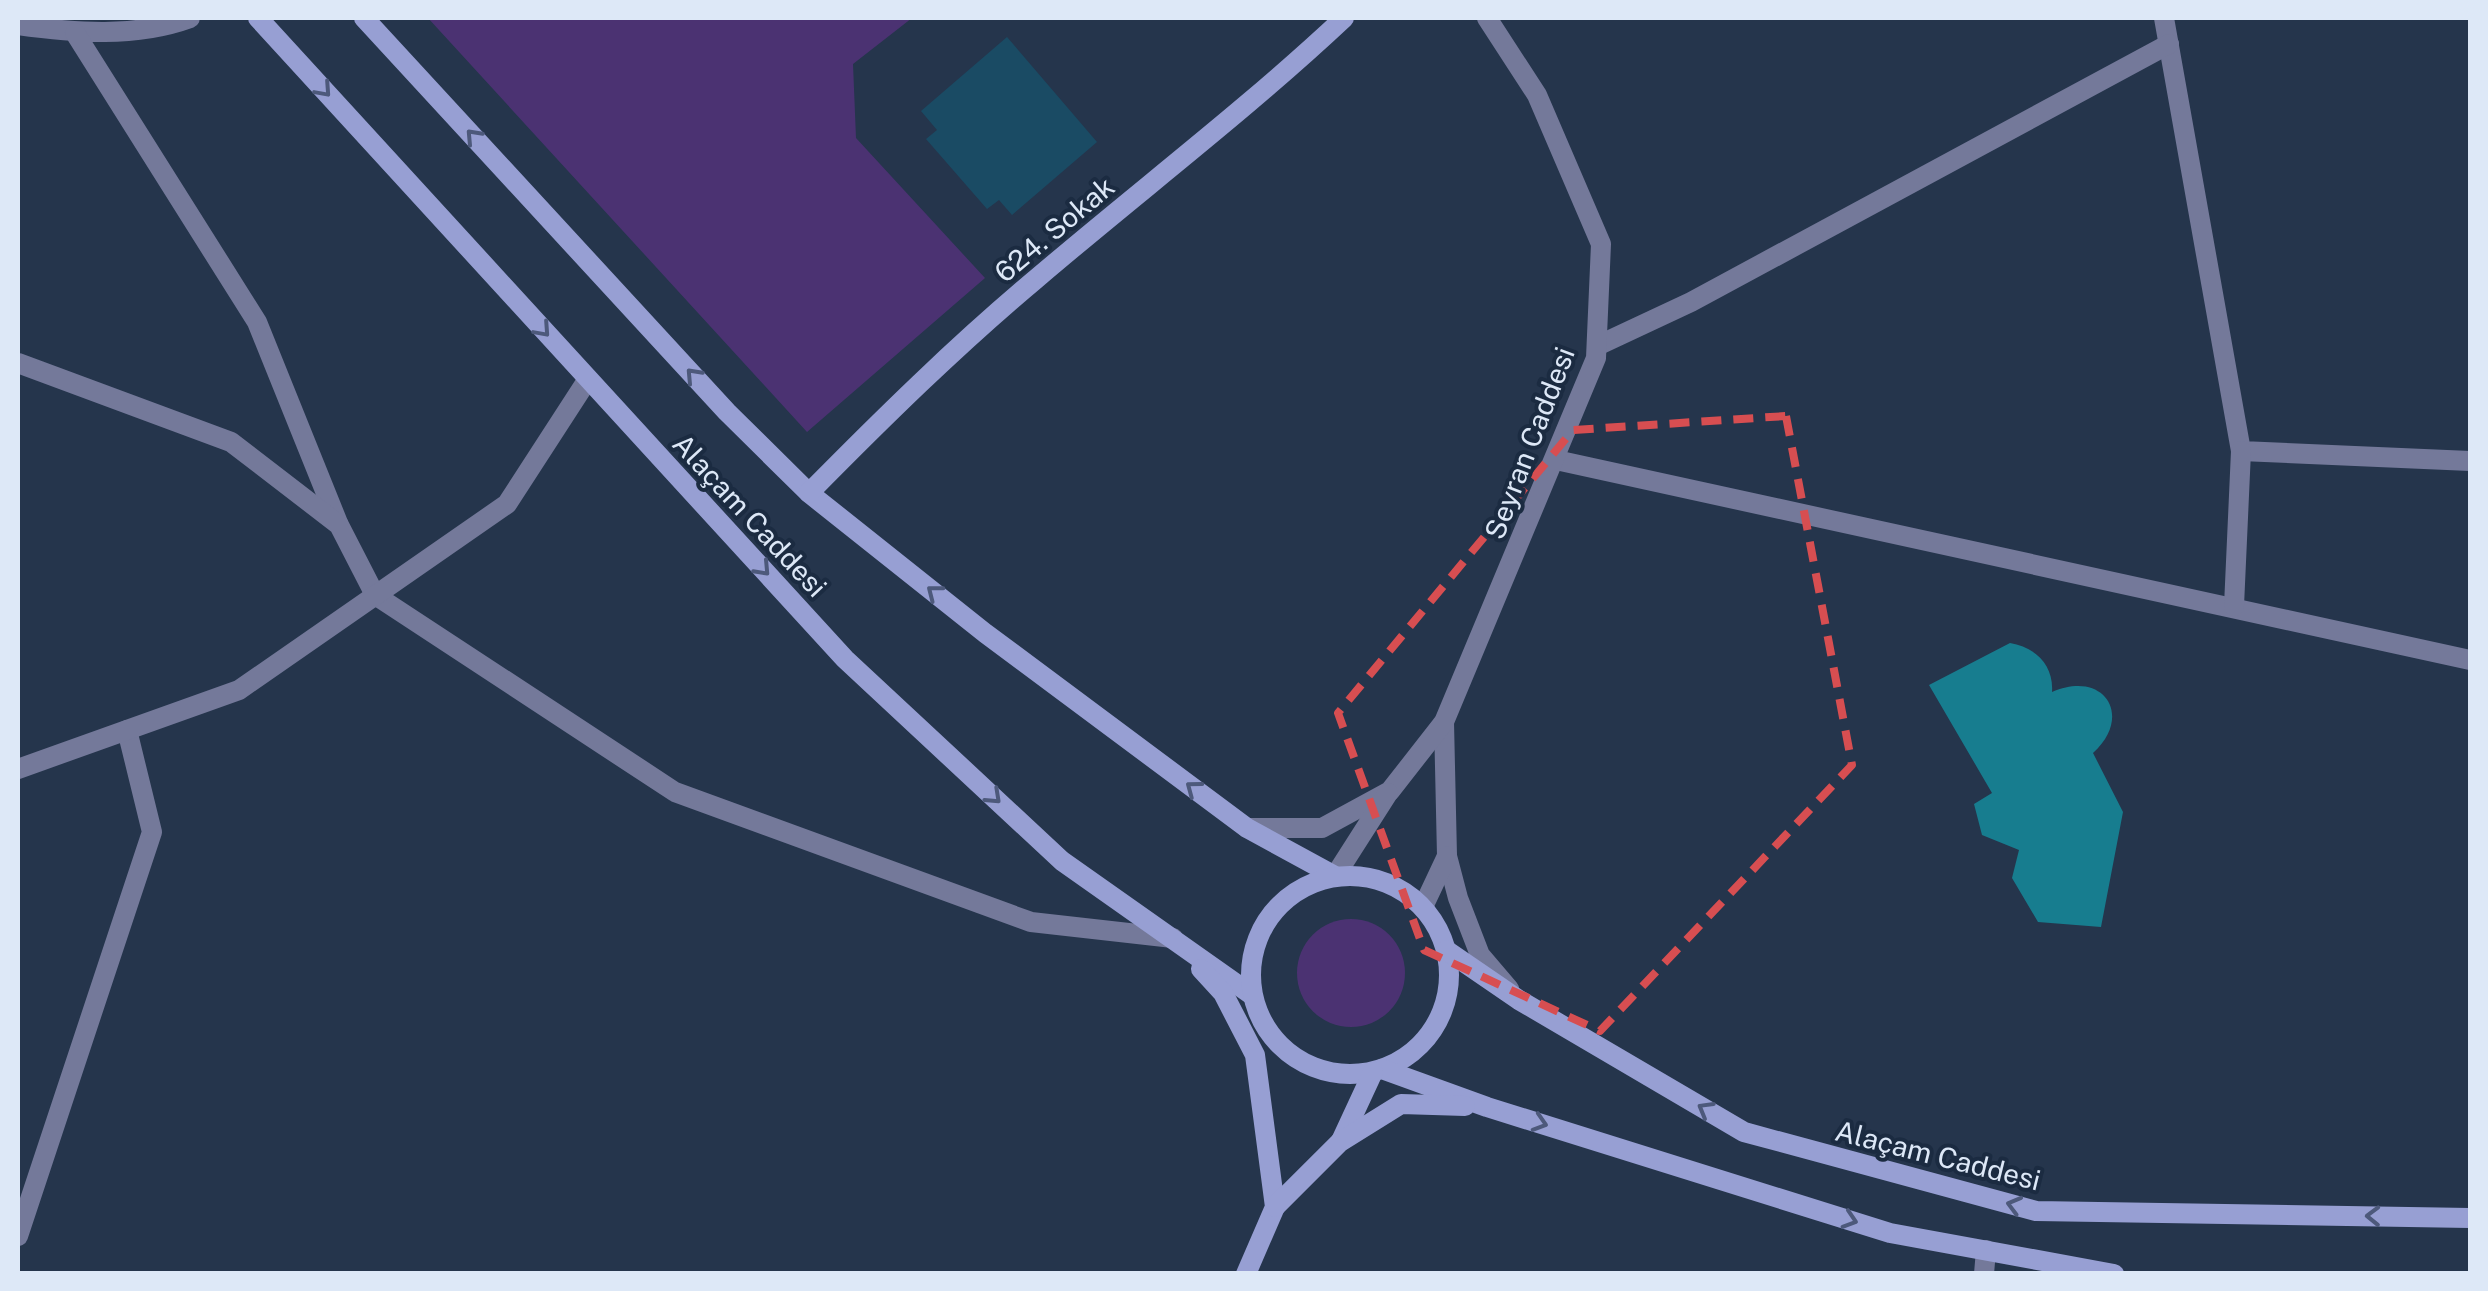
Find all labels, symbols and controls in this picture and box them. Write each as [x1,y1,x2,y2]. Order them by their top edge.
one-way arrow [312,78,330,96]
one-way arrow [467,129,485,148]
street label: 624. Sokak [988,170,1120,288]
one-way arrow [531,318,549,336]
street label: Seyran Caddesi [1477,342,1581,544]
one-way arrow [687,368,705,387]
street label: Alaçam Caddesi [666,427,834,603]
one-way arrow [751,557,769,576]
one-way arrow [927,586,945,604]
one-way arrow [1186,783,1204,800]
one-way arrow [982,786,1000,804]
one-way arrow [1698,1102,1716,1121]
one-way arrow [1531,1111,1548,1132]
street label: Alaçam Caddesi [1832,1114,2044,1196]
one-way arrow [2006,1196,2023,1217]
one-way arrow [2365,1206,2381,1227]
one-way arrow [1841,1209,1858,1229]

